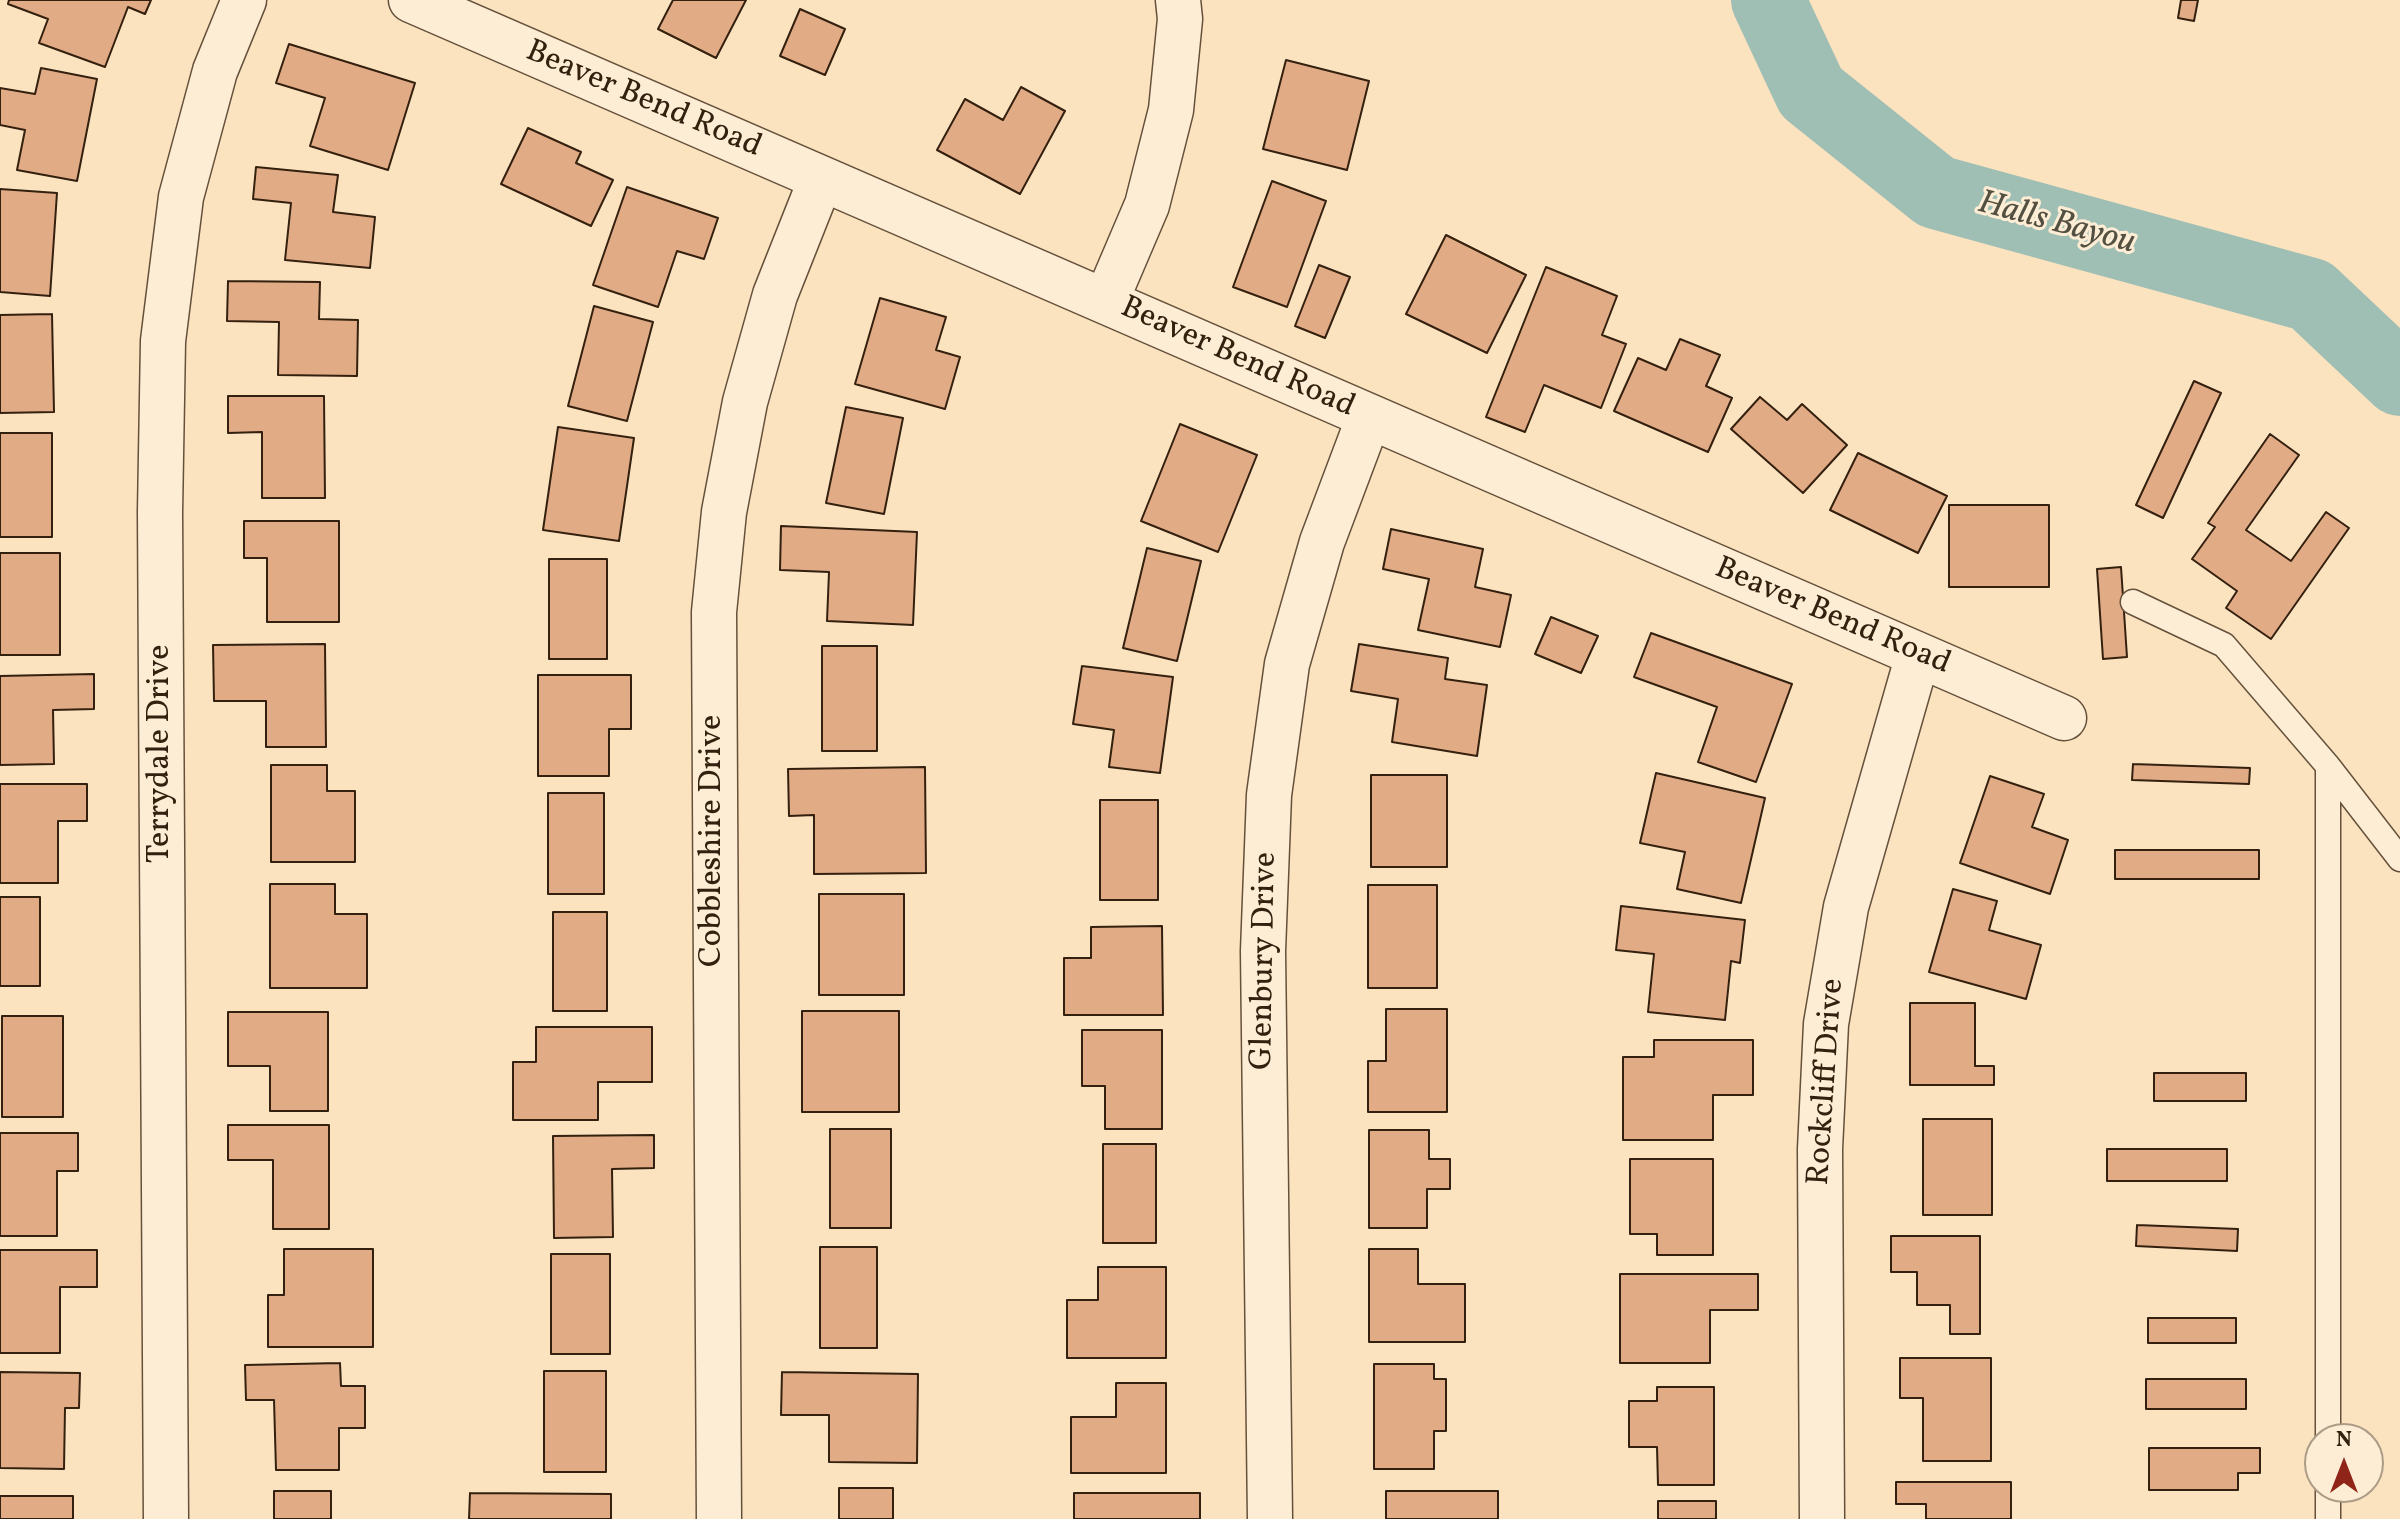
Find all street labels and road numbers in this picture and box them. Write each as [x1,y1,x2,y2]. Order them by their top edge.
street label: Beaver Bend Road [519,34,767,168]
street label: Beaver Bend Road [1114,290,1360,428]
street label: Beaver Bend Road [1708,551,1956,685]
street label: Terrydale Drive [143,645,181,863]
street label: Cobbleshire Drive [695,715,733,967]
street label: Glenbury Drive [1245,852,1287,1070]
street label: Rockcliff Drive [1802,977,1854,1187]

